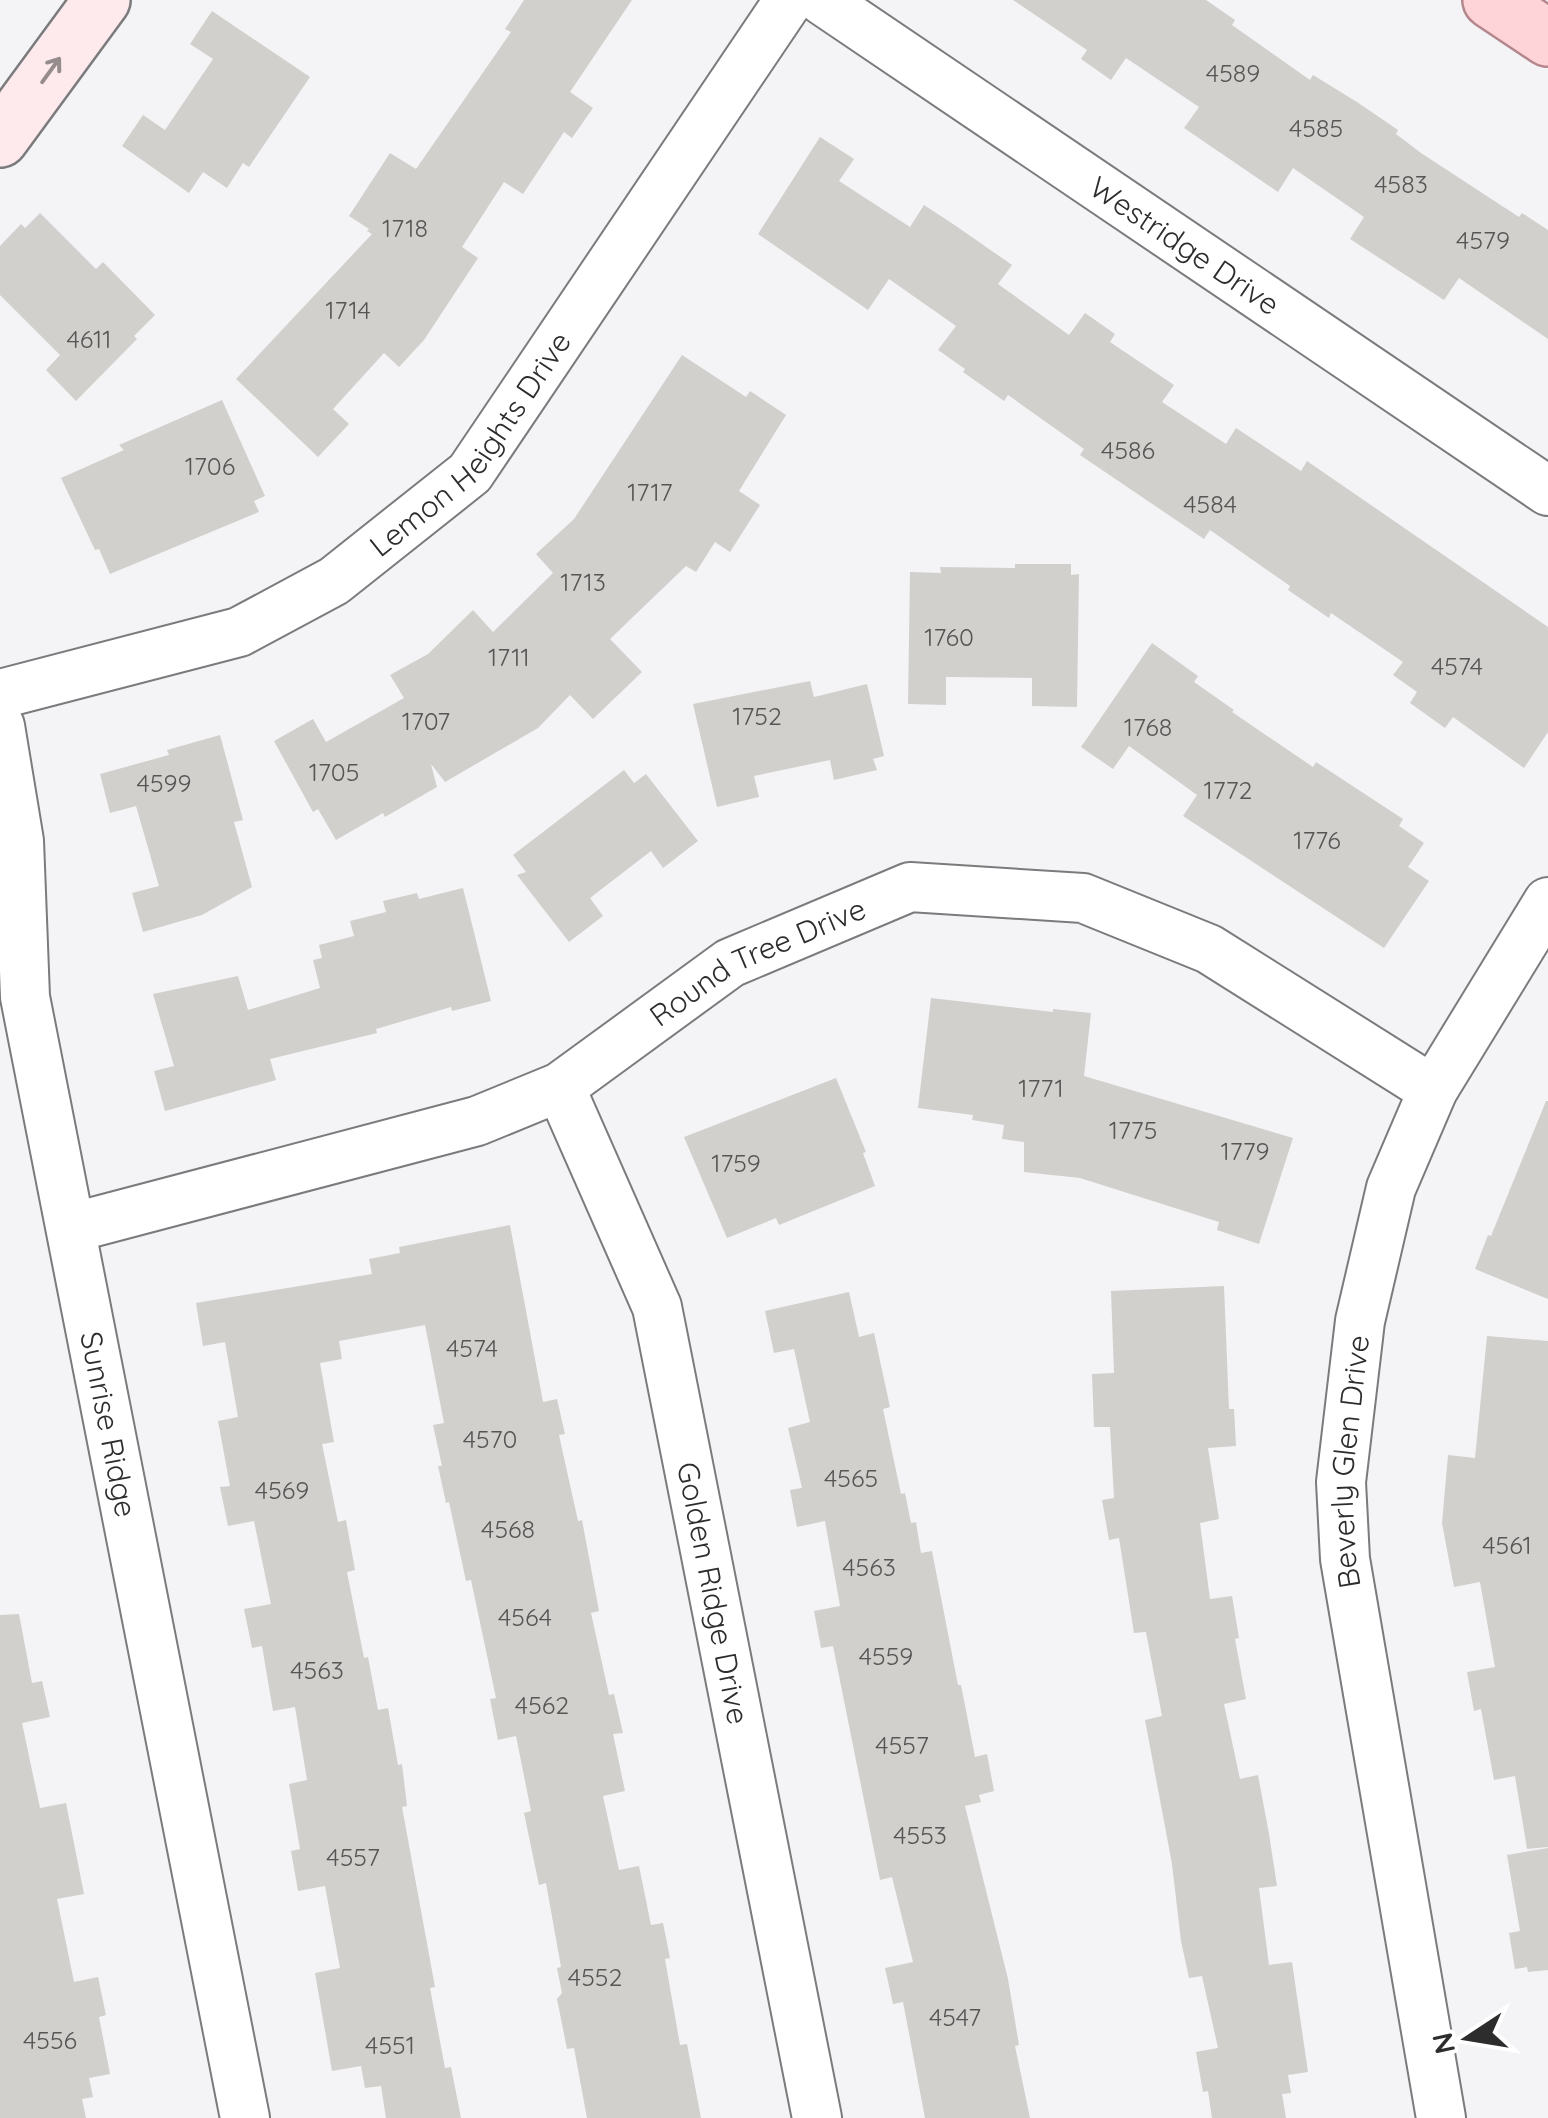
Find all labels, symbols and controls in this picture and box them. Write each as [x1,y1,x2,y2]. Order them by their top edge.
one-way arrow [40,56,61,84]
house number: 4589 [1206,57,1260,88]
house number: 4585 [1289,112,1343,143]
street label: Westridge Drive [1082,168,1287,323]
house number: 4583 [1374,168,1428,199]
house number: 1718 [382,212,428,243]
house number: 4579 [1456,224,1510,255]
house number: 1714 [325,294,371,325]
house number: 4611 [66,323,112,354]
street label: Lemon Heights Drive [362,324,579,565]
house number: 4586 [1101,434,1155,465]
house number: 1706 [185,450,235,481]
house number: 1717 [627,476,673,507]
house number: 4584 [1183,488,1237,519]
house number: 1713 [560,566,606,597]
house number: 1760 [924,621,974,652]
house number: 1711 [488,641,530,672]
house number: 4574 [1431,650,1483,681]
house number: 1752 [732,700,782,731]
house number: 1707 [402,705,450,736]
house number: 1768 [1124,711,1172,742]
house number: 1705 [309,756,359,787]
house number: 4599 [137,767,191,798]
house number: 1772 [1204,774,1252,805]
house number: 1776 [1293,824,1341,855]
street label: Round Tree Drive [642,889,871,1034]
house number: 1771 [1018,1072,1064,1103]
house number: 1775 [1109,1114,1157,1145]
house number: 1779 [1221,1135,1269,1166]
house number: 1759 [711,1147,761,1178]
street label: Sunrise Ridge [72,1328,146,1520]
house number: 4574 [446,1332,498,1363]
street label: Beverly Glen Drive [1322,1333,1377,1591]
house number: 4570 [463,1423,517,1454]
street label: Golden Ridge Drive [669,1459,758,1727]
house number: 4565 [824,1462,878,1493]
house number: 4569 [255,1474,309,1505]
house number: 4568 [481,1513,535,1544]
house number: 4561 [1482,1529,1532,1560]
house number: 4563 [842,1551,896,1582]
house number: 4564 [498,1601,552,1632]
house number: 4559 [859,1640,913,1671]
house number: 4563 [290,1654,344,1685]
house number: 4562 [515,1689,569,1720]
house number: 4557 [875,1729,929,1760]
house number: 4553 [893,1819,947,1850]
house number: 4557 [326,1841,380,1872]
house number: 4552 [568,1961,622,1992]
north arrow [1418,1988,1518,2088]
house number: 4547 [929,2001,981,2032]
house number: 4556 [23,2024,77,2055]
house number: 4551 [365,2029,415,2060]
text: N [1424,2030,1462,2057]

